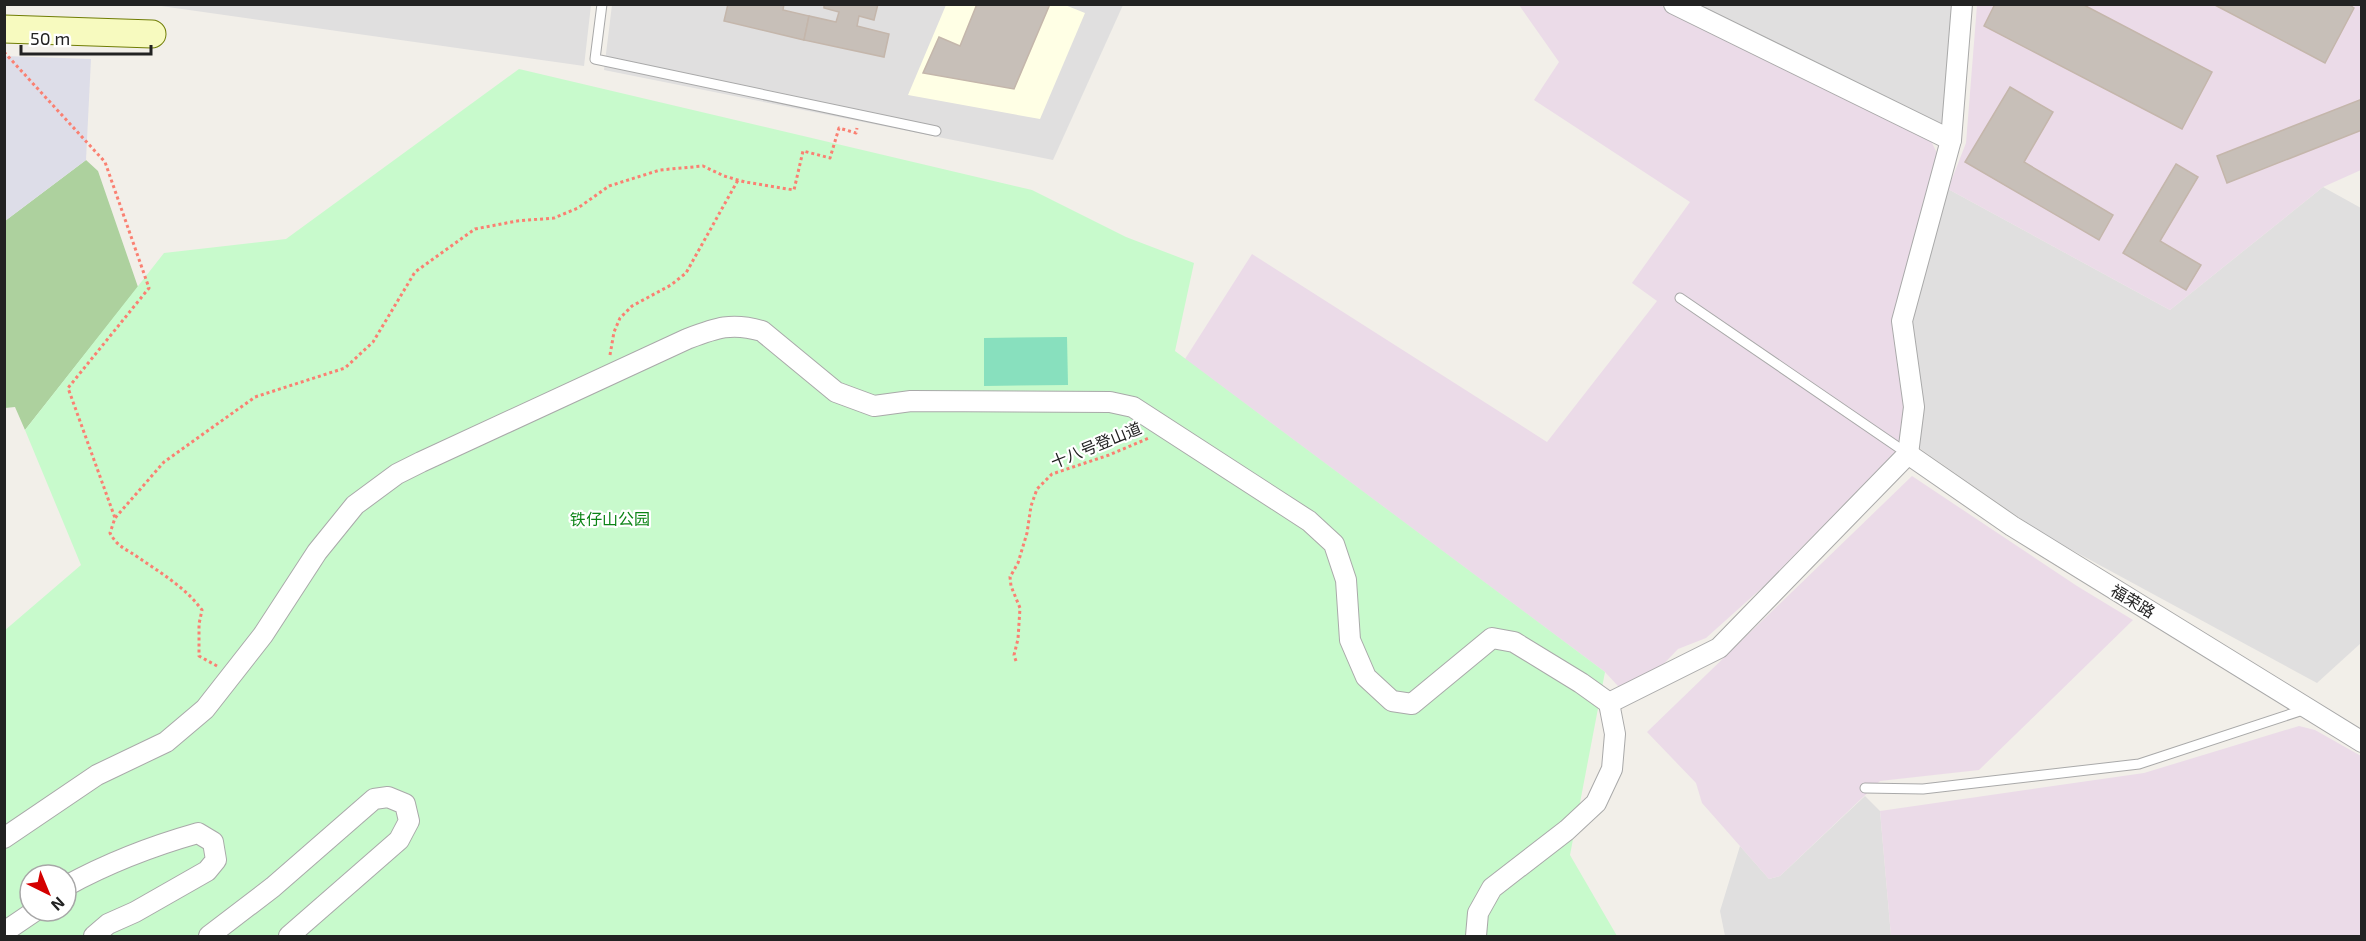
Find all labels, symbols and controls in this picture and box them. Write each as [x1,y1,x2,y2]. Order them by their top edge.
scale bar [21,18,152,56]
text: 50 m [30,27,70,49]
street label: 十八号登山道 [1048,418,1144,471]
park label: 铁仔山公园 [570,509,650,528]
street label: 福荣路 [2108,580,2159,621]
north arrow [18,863,78,923]
text: N [48,893,69,915]

